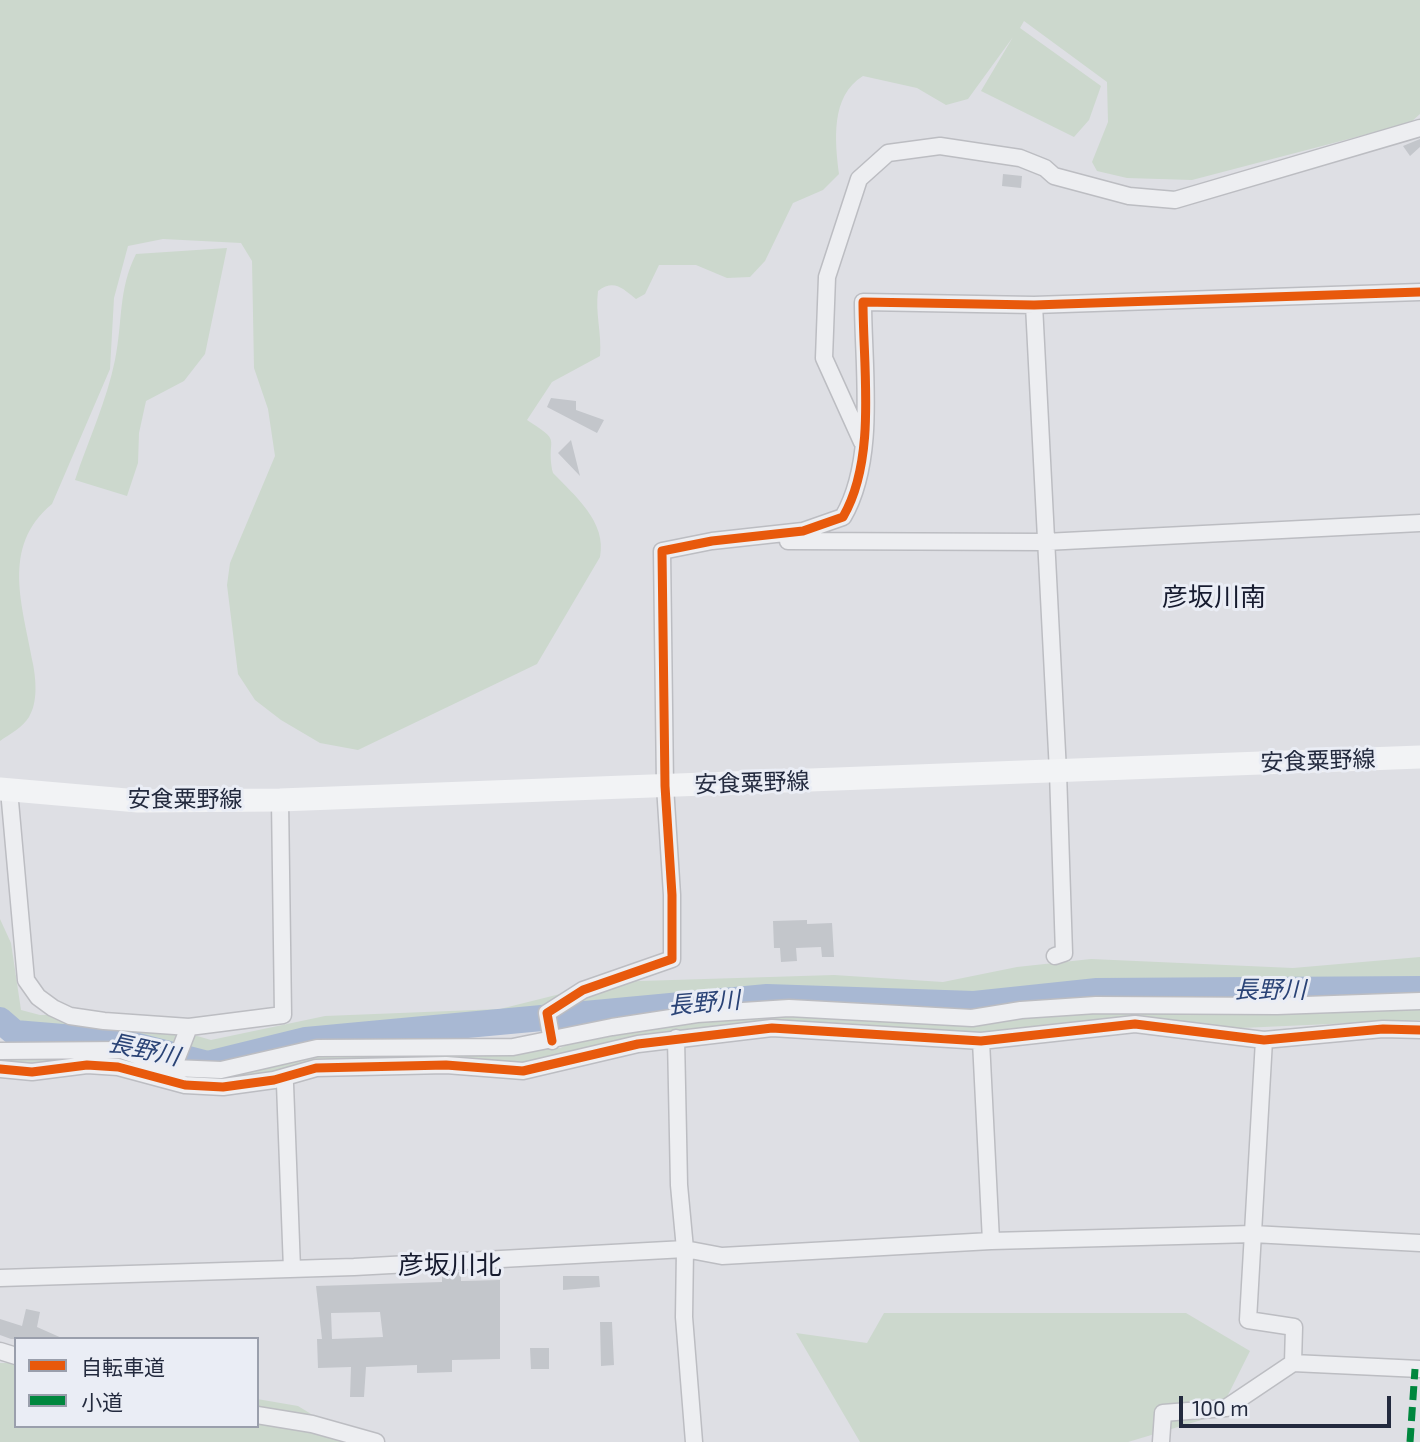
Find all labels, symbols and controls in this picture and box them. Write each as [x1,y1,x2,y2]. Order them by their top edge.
district label: 彦坂川南 [1162,581,1266,613]
street label: 安食粟野線 [1260,745,1376,777]
street label: 安食粟野線 [694,767,810,799]
street label: 安食粟野線 [128,785,242,813]
water label: 長野川 [1234,976,1306,1004]
water label: 長野川 [667,986,741,1020]
water label: 長野川 [106,1028,182,1072]
district label: 彦坂川北 [398,1249,502,1281]
legend [14,1337,259,1428]
text: 自転車道 [81,1354,165,1379]
scale bar [1182,1382,1394,1426]
text: 小道 [81,1389,123,1414]
text: 100 m [1192,1395,1249,1420]

